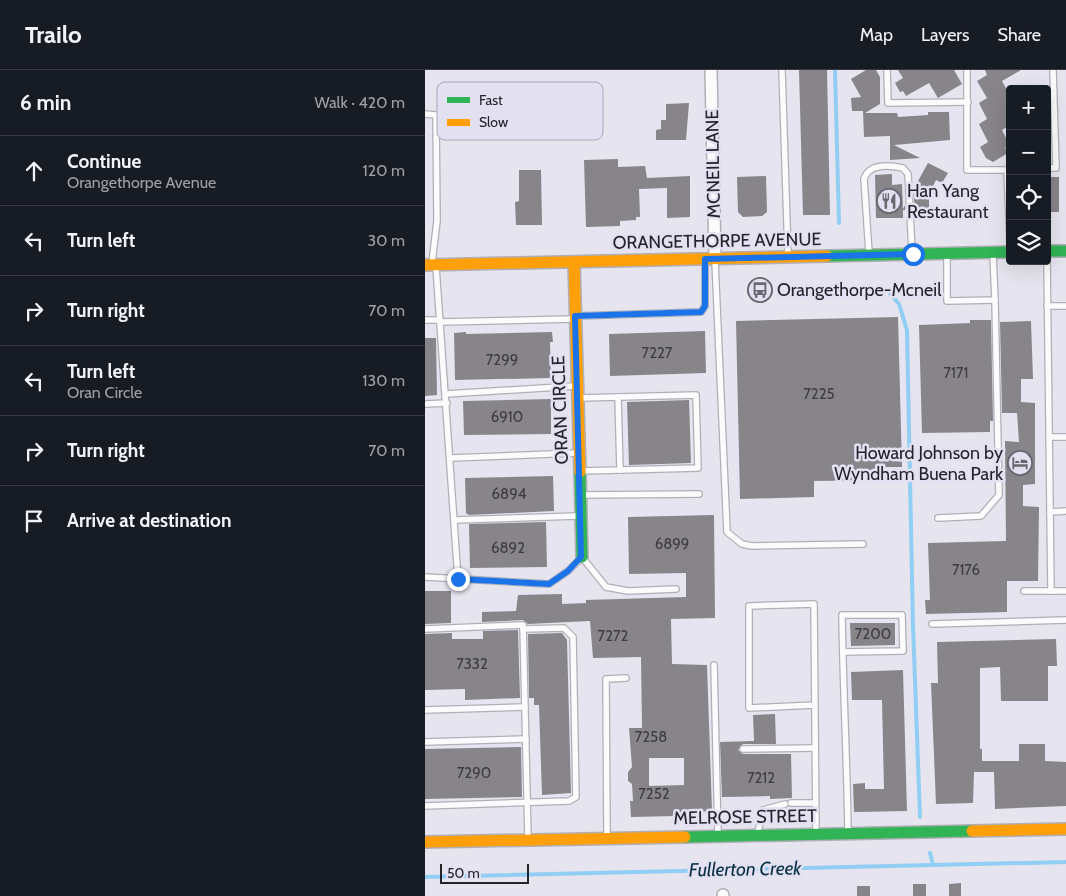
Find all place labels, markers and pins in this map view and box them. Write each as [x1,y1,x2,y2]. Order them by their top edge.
place label: Han Yang Restaurant [907,180,989,223]
restaurant icon: Han Yang Restaurant [876,188,902,214]
bus stop icon: Orangethorpe-Mcneil [747,277,773,303]
place label: Orangethorpe-Mcneil [777,279,942,301]
place label: Howard Johnson by Wyndham Buena Park [834,442,1004,485]
hotel icon: Howard Johnson by Wyndham Buena Park [1007,450,1033,476]

